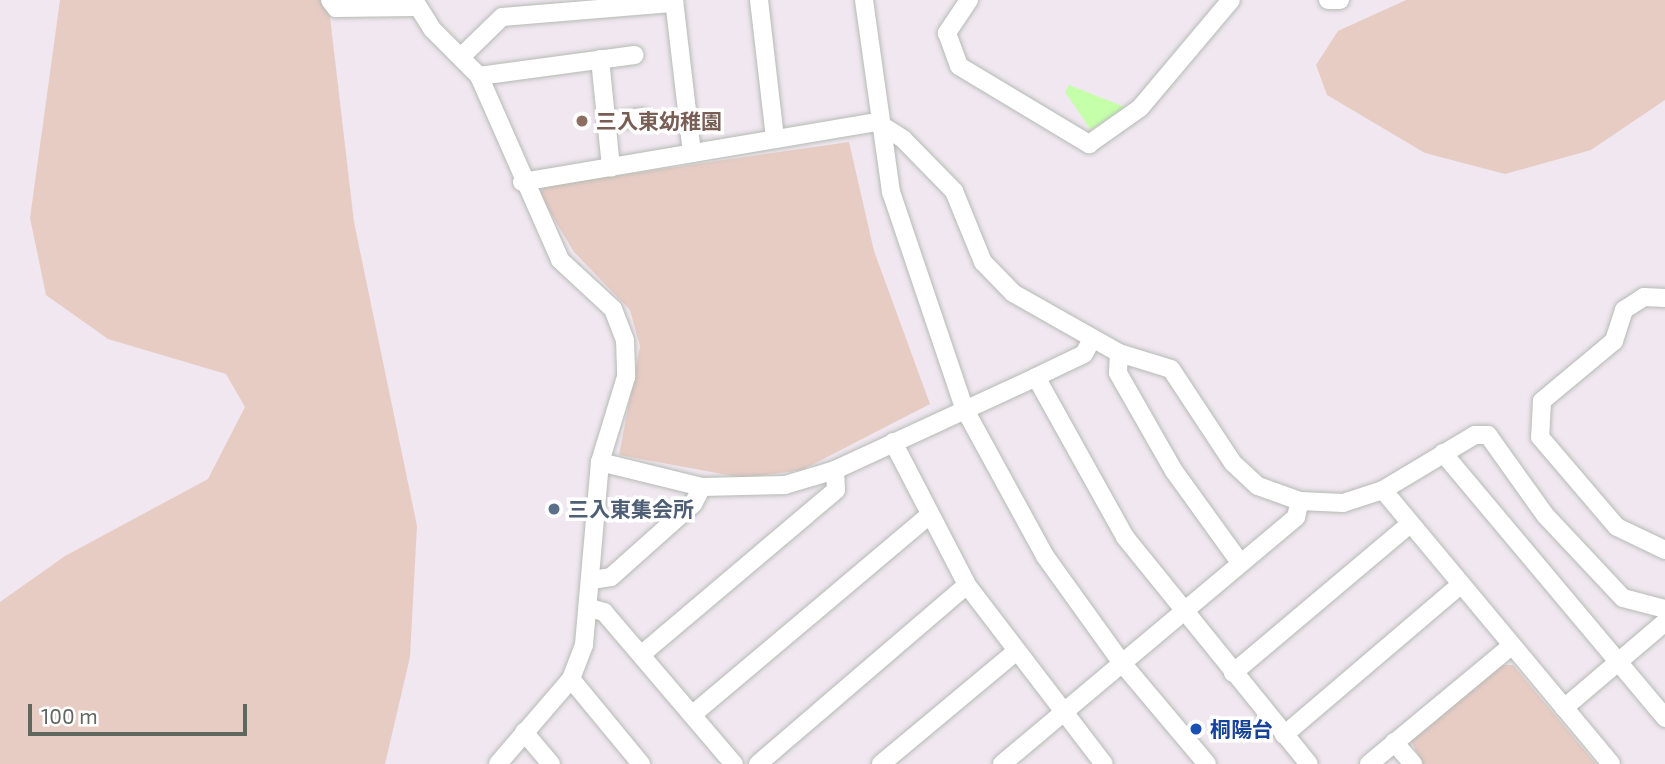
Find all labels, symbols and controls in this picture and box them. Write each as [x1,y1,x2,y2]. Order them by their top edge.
place label: 三入東幼稚園 [596,108,722,134]
marker: 三入東幼稚園 [574,113,590,129]
place label: 三入東集会所 [568,496,694,522]
marker: 三入東集会所 [546,501,562,517]
scale bar [32,690,250,734]
text: 100 m [41,703,98,728]
place label: 桐陽台 [1210,716,1273,742]
marker: 桐陽台 [1188,721,1204,737]

